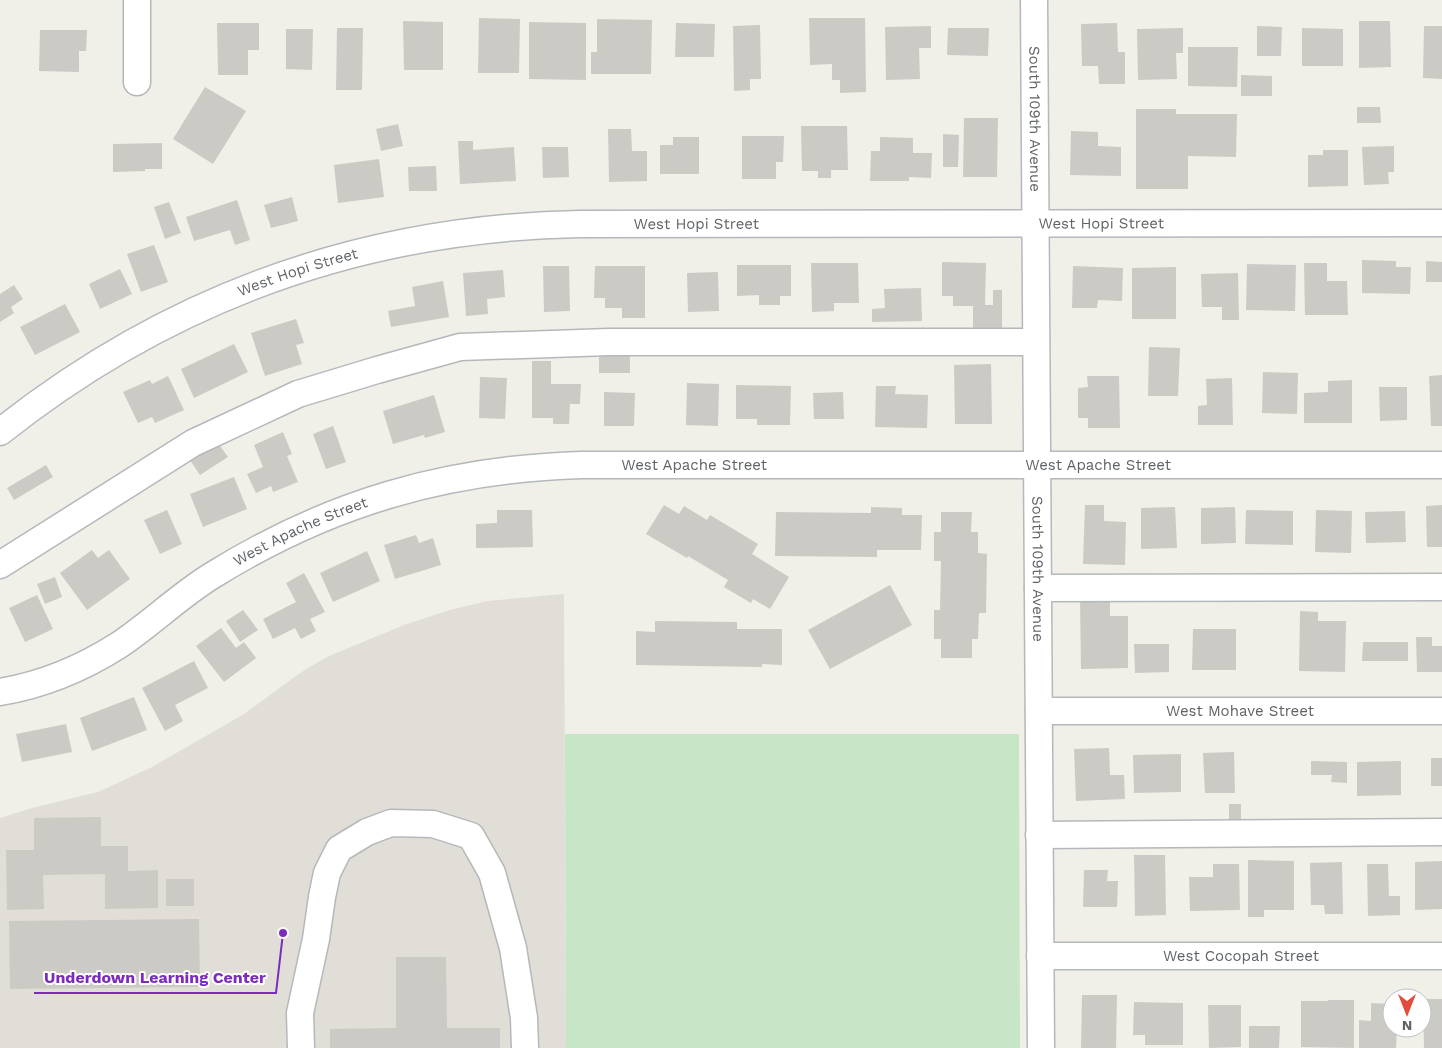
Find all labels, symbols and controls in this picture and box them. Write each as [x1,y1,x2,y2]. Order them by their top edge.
street label: South 109th Avenue [1025,46,1044,192]
street label: West Hopi Street [1039,214,1165,232]
street label: West Hopi Street [634,215,760,233]
street label: West Hopi Street [235,244,360,300]
street label: West Apache Street [621,456,768,474]
street label: West Apache Street [1025,456,1172,474]
street label: West Apache Street [230,493,371,570]
street label: South 109th Avenue [1028,496,1047,642]
street label: West Mohave Street [1166,702,1315,720]
street label: West Cocopah Street [1163,947,1320,965]
callout: Underdown Learning Center [34,962,276,993]
text: Underdown Learning Center [44,968,266,987]
north arrow [1382,988,1432,1038]
text: N [1402,1018,1412,1034]

